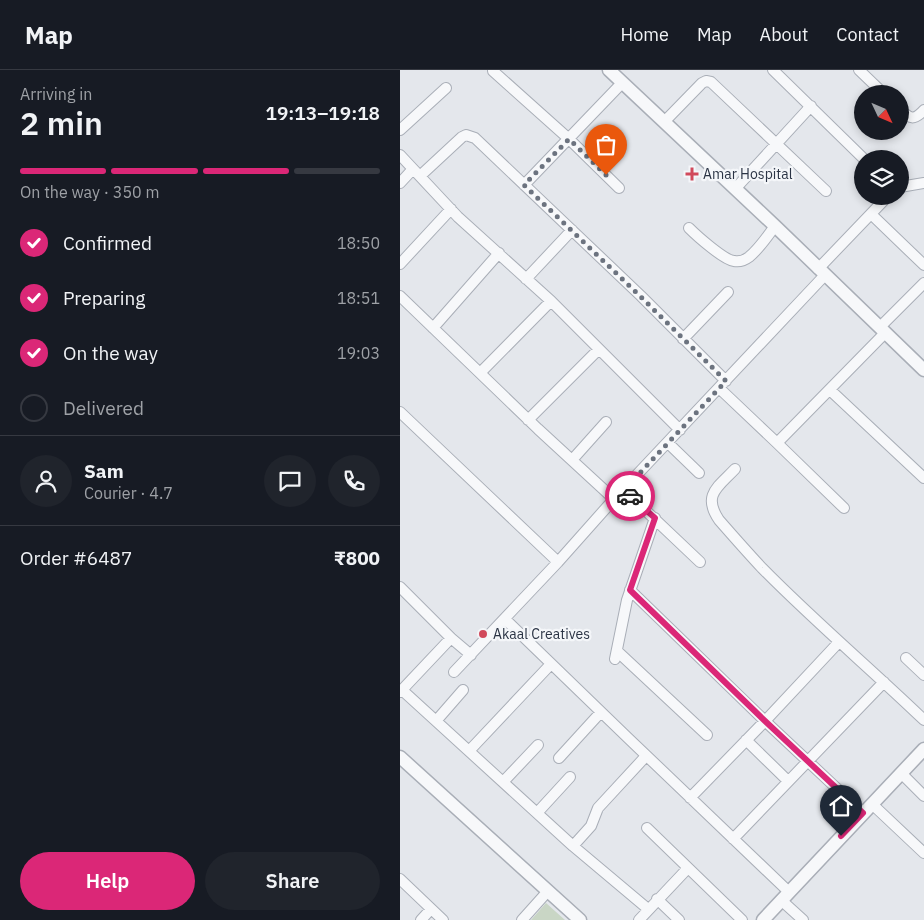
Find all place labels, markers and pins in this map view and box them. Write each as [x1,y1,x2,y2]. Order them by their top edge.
pin [585,124,627,175]
place label: Amar Hospital [703,165,793,183]
marker: Amar Hospital [685,167,699,181]
place label: Akaal Creatives [493,625,590,643]
marker: Akaal Creatives [477,628,489,640]
pin [820,785,862,836]

